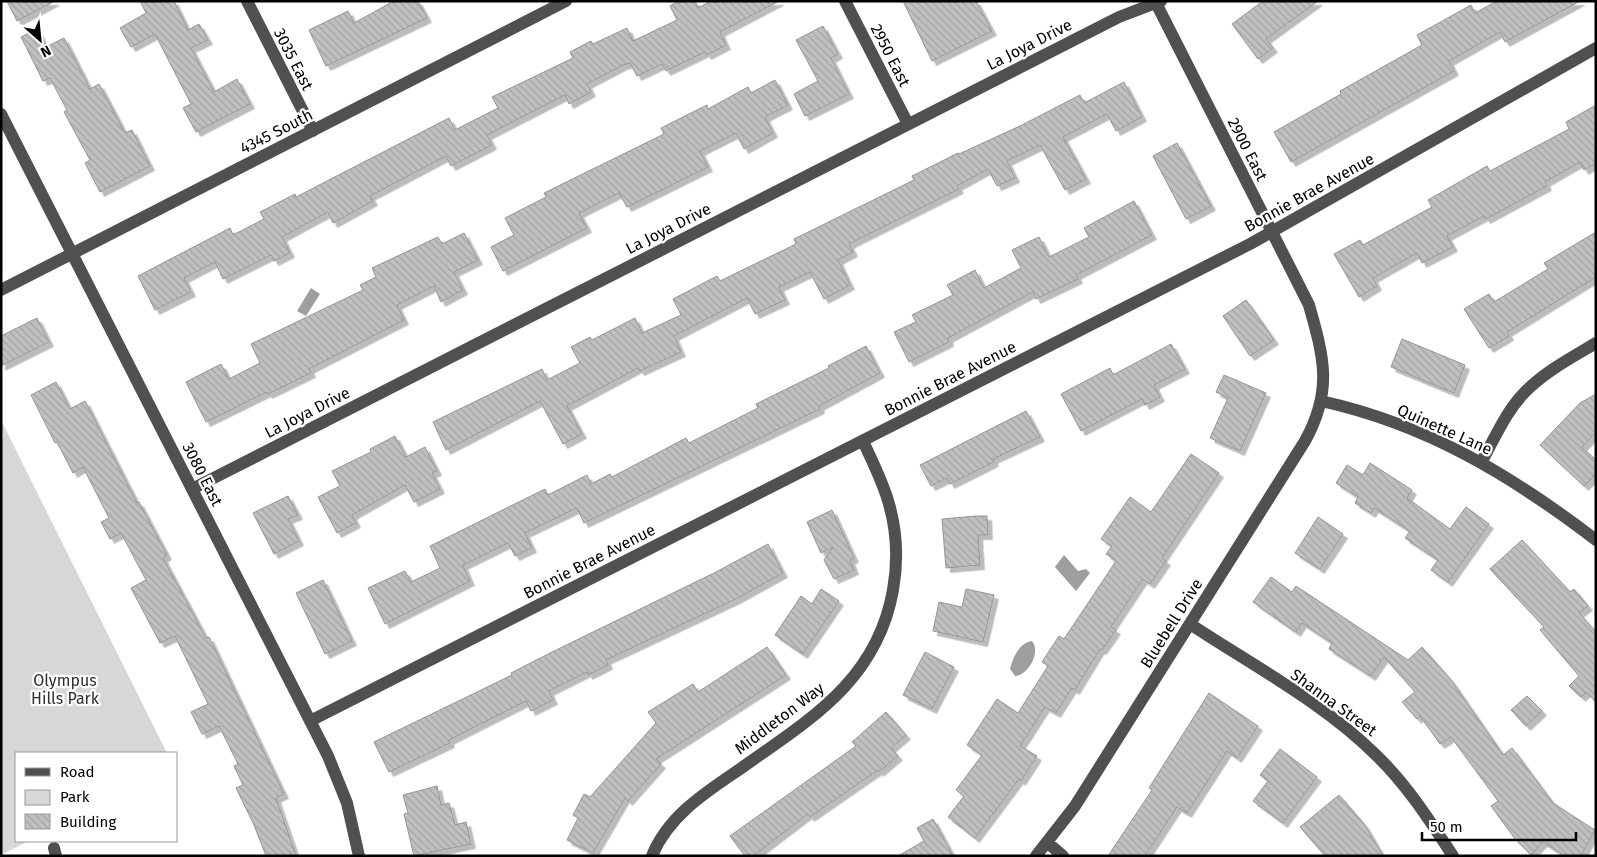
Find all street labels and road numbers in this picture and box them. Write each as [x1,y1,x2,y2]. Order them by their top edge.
street label: La Joya Drive [983,15,1075,74]
street label: 2950 East [867,21,914,90]
street label: 3035 East [270,25,317,94]
street label: 4345 South [237,105,316,158]
street label: 2900 East [1224,114,1272,184]
street label: Bonnie Brae Avenue [1241,149,1377,236]
street label: La Joya Drive [622,199,714,258]
street label: Bonnie Brae Avenue [881,337,1019,420]
street label: La Joya Drive [261,383,353,442]
street label: Quinette Lane [1394,400,1495,459]
street label: 3080 East [178,439,227,510]
street label: Bonnie Brae Avenue [520,520,658,603]
street label: Bluebell Drive [1136,575,1206,671]
street label: Shanna Street [1287,665,1381,740]
street label: Middleton Way [731,679,828,758]

